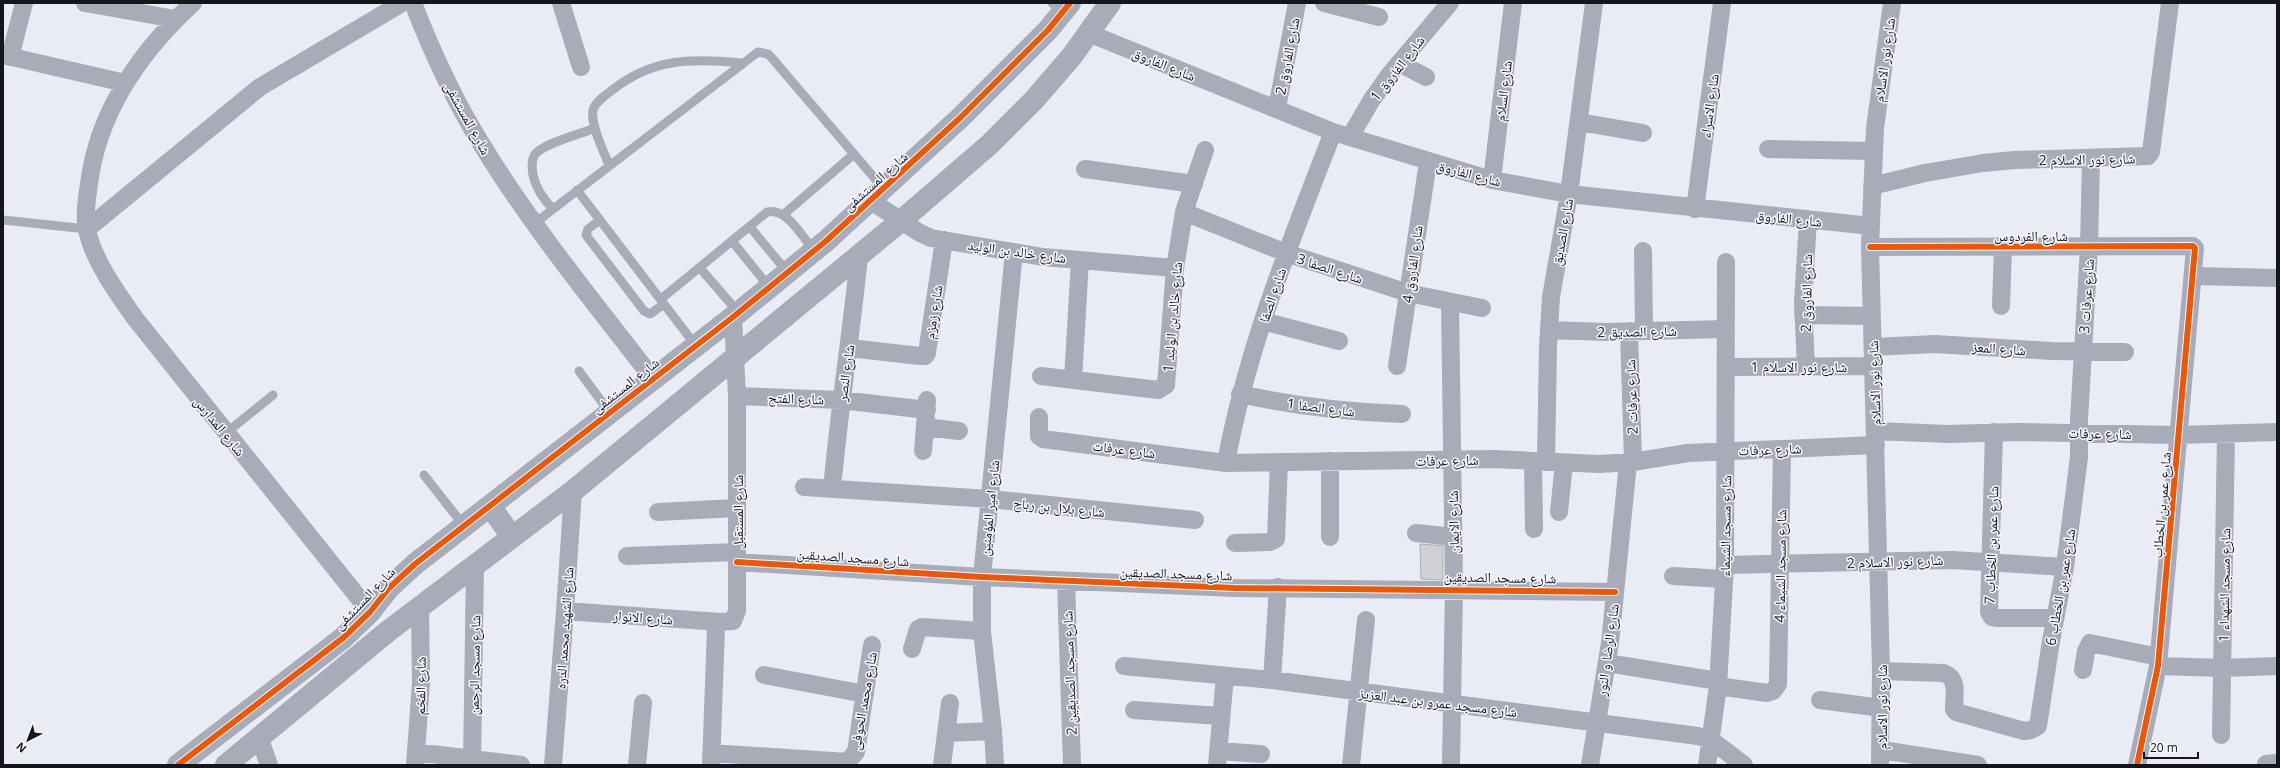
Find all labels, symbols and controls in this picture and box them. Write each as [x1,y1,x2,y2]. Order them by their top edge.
street label: شارع الفاروق 2 [1270,16,1305,96]
street label: شارع نور الاسلام [1869,17,1900,103]
street label: شارع الفاروق 1 [1365,31,1429,105]
street label: شارع الفاروق [1129,43,1198,86]
street label: شارع السلام [1490,59,1517,123]
street label: شارع الاسراء [1695,72,1724,140]
street label: شارع المستشفى [439,78,496,159]
street label: شارع المستشفى [839,147,912,216]
street label: شارع نور الاسلام 2 [2039,149,2135,170]
street label: شارع الفاروق [1434,155,1504,192]
street label: شارع الصديق [1547,197,1578,267]
street label: شارع الفاروق [1755,205,1823,232]
street label: شارع الفاروق 4 [1397,224,1428,304]
street label: شارع الفردوس [1994,226,2068,246]
street label: شارع خالد بن الوليد [966,235,1067,268]
street label: شارع الصفا 3 [1294,248,1365,289]
street label: شارع الفاروق 2 [1796,254,1817,332]
street label: شارع عرفات 3 [2074,258,2099,334]
street label: شارع خالد بن الوليد 1 [1158,261,1187,373]
street label: شارع الصفا [1254,265,1291,325]
street label: شارع زمزم [919,284,948,341]
street label: شارع الصديق 2 [1597,321,1677,342]
street label: شارع المعز [1970,337,2026,360]
street label: شارع نور الاسلام [1863,340,1886,426]
street label: شارع النصر [831,343,859,404]
street label: شارع المستشفى [587,353,663,418]
street label: شارع نور الاسلام 1 [1751,357,1847,377]
street label: شارع عرفات 2 [1620,359,1643,435]
street label: شارع الفتح [767,388,824,409]
street label: شارع المدارس [189,392,250,461]
street label: شارع الصفا 1 [1286,393,1356,422]
street label: شارع عرفات [2068,423,2132,444]
street label: شارع عرفات [1091,436,1157,463]
street label: شارع عرفات [1738,438,1802,461]
street label: شارع عرفات [1415,450,1479,471]
street label: شارع عمر بن الخطاب [2147,451,2176,559]
street label: شارع امير المؤمنين [975,459,1004,557]
street label: شارع المستقبل [728,475,748,549]
street label: شارع مسجد الشيماء [1715,475,1736,577]
street label: شارع عمر بن الخطاب 7 [1979,485,2004,605]
street label: شارع الايمان [1443,490,1464,554]
street label: شارع بلال بن رباح [1012,493,1106,522]
street label: شارع مسجد الشيماء 4 [1770,509,1791,623]
street label: شارع عمر بن الخطاب 6 [2040,527,2081,647]
street label: شارع مسجد الشهداء 1 [2214,528,2235,642]
street label: شارع مسجد الصديقين [796,544,910,571]
street label: شارع نور الاسلام 2 [1846,550,1944,573]
street label: شارع المستشفى [329,562,400,634]
street label: شارع مسجد الصديقين [1119,562,1233,585]
street label: شارع الشهيد محمد الدره [550,566,579,690]
street label: شارع مسجد الصديقين [1443,567,1557,588]
street label: شارع الرضا و النور [1591,603,1624,698]
street label: شارع الانوار [611,605,674,630]
street label: شارع مسجد الصديقين 2 [1057,610,1082,736]
street label: شارع مسجد الرحمن [464,615,485,715]
street label: شارع محمد الحوفى [845,650,882,752]
street label: شارع الفخم [410,656,431,716]
street label: شارع نور الاسلام [1872,665,1892,749]
street label: شارع مسجد عمرو بن عبد العزيز [1357,683,1518,722]
north arrow [8,720,48,760]
scale bar [2144,734,2198,760]
text: N [13,739,29,756]
text: 20 m [2150,739,2178,756]

